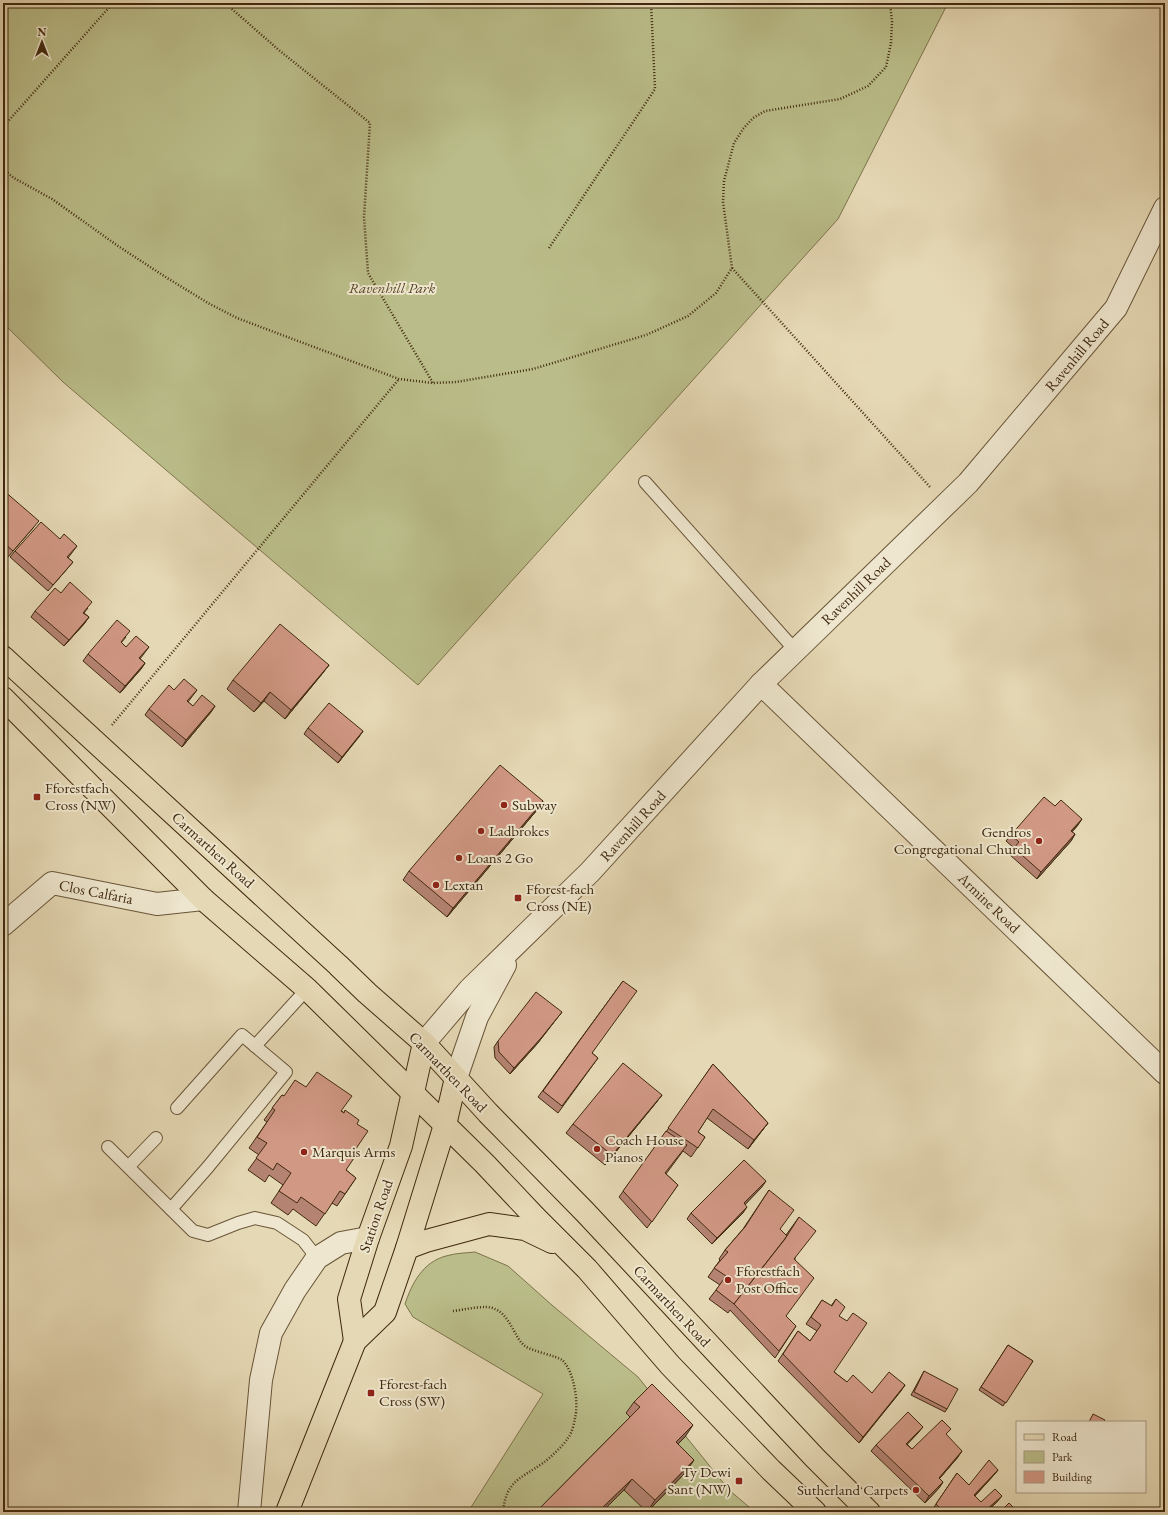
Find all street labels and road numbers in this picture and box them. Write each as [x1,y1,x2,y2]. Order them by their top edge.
street label: Ravenhill Road [1041,314,1113,395]
street label: Ravenhill Road [817,552,895,629]
street label: Ravenhill Road [596,786,670,865]
street label: Carmarthen Road [168,807,259,892]
street label: Armine Road [954,868,1025,937]
street label: Clos Calfaria [58,875,135,908]
street label: Carmarthen Road [405,1027,492,1116]
street label: Station Road [354,1177,397,1255]
street label: Carmarthen Road [630,1261,715,1351]

